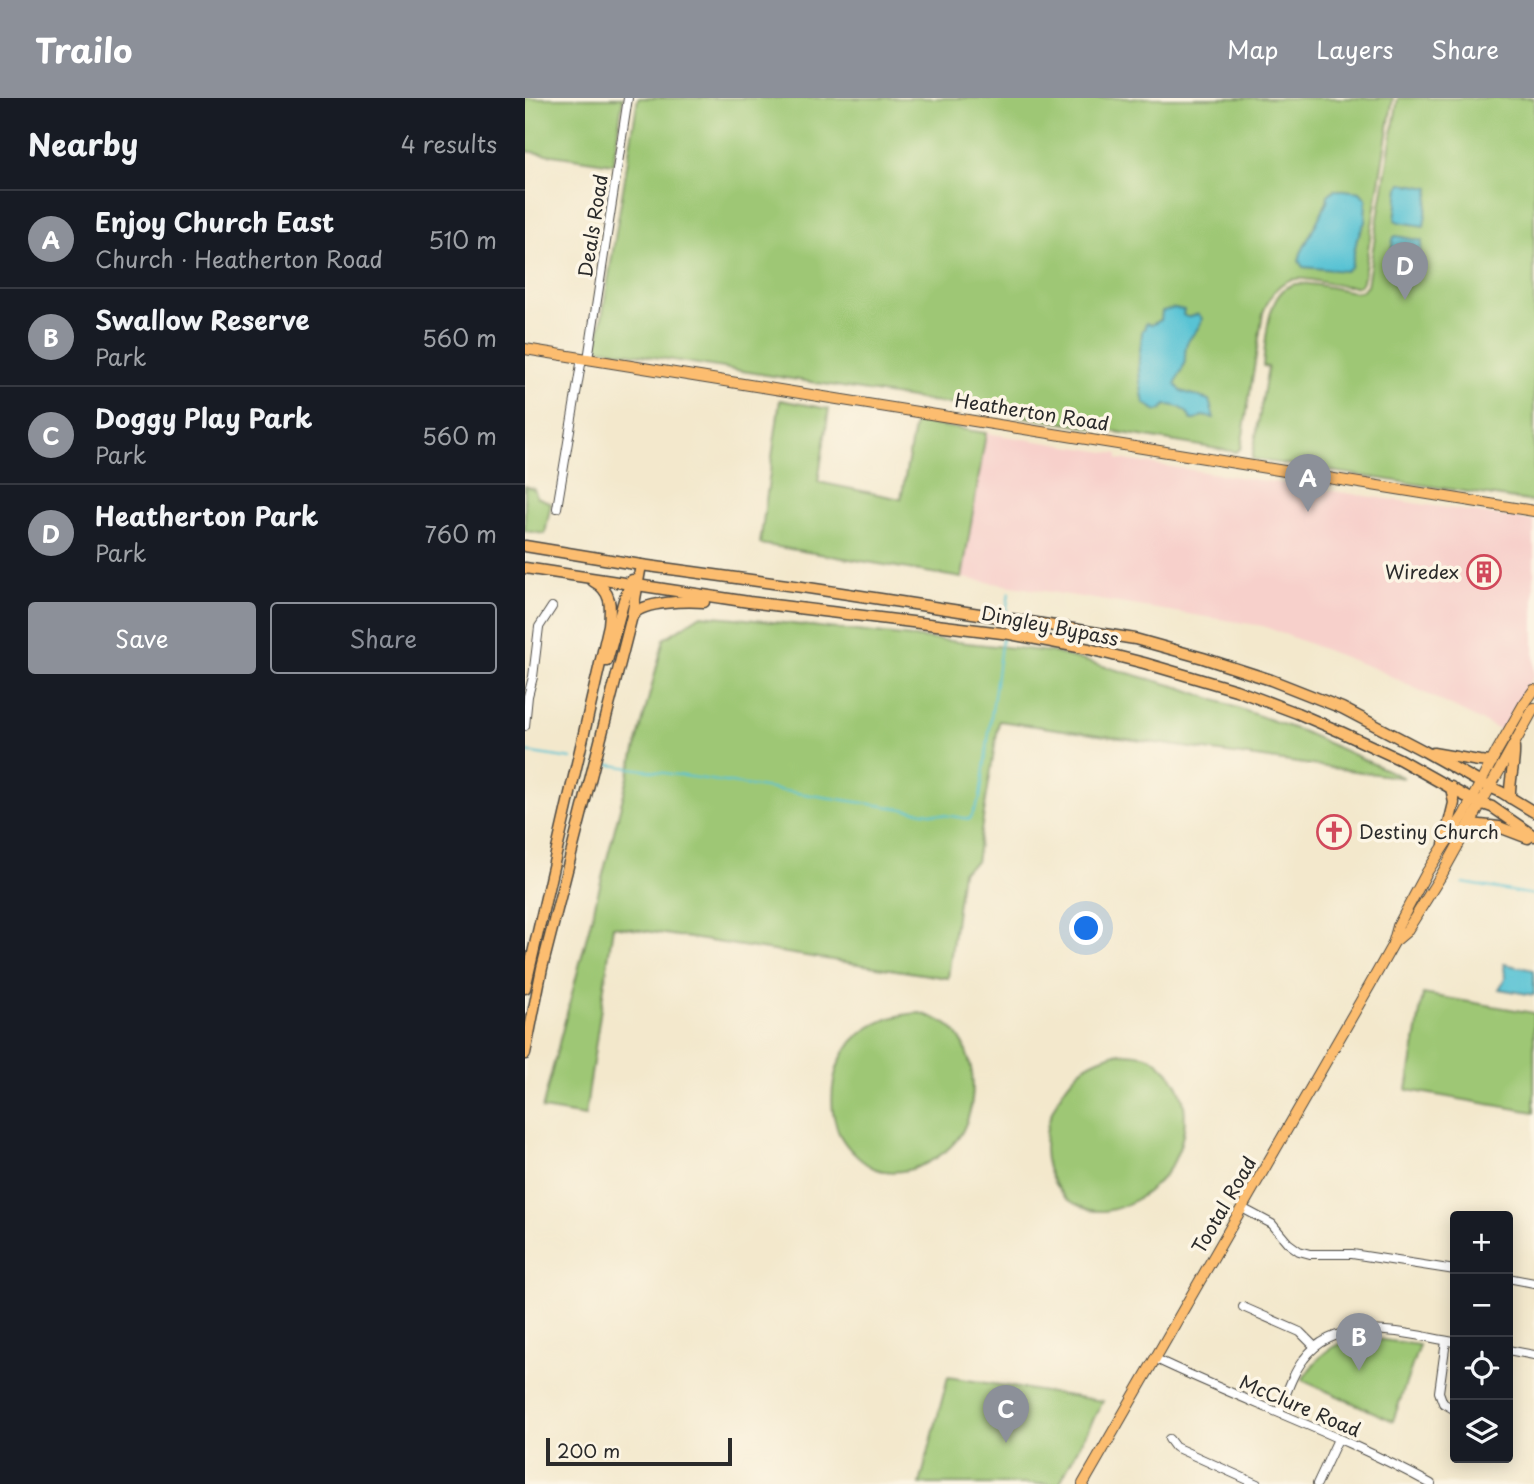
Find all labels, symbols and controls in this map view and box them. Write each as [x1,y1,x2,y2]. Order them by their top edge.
text: Trailo [35,24,132,74]
text: Map [1227,31,1278,67]
text: Layers [1316,31,1393,67]
text: Share [1431,31,1499,67]
text: Nearby [28,121,138,166]
text: 4 results [401,126,497,161]
street label: Deals Road [570,172,614,280]
text: Enjoy Church East [95,202,334,241]
text: A [42,222,60,257]
text: 510 m [428,222,497,257]
text: Church · Heatherton Road [95,241,383,276]
pin: D [1382,242,1428,300]
text: Swallow Reserve [95,300,310,339]
text: B [43,320,59,355]
text: 560 m [422,320,497,355]
text: Park [95,339,146,374]
street label: Heatherton Road [953,385,1111,437]
text: Doggy Play Park [95,398,312,437]
text: C [42,418,60,453]
text: 560 m [422,418,497,453]
text: Park [95,437,146,472]
pin: A [1285,454,1331,512]
text: Heatherton Park [95,496,318,535]
text: D [42,516,60,551]
text: 760 m [425,516,497,551]
text: Park [95,535,146,570]
building icon: Wiredex [1465,553,1503,591]
place label: Wiredex [1385,557,1459,585]
street label: Dingley Bypass [979,598,1121,652]
button: Save [28,602,256,674]
button: Share [270,602,497,674]
church icon: Destiny Church [1315,813,1353,851]
place label: Destiny Church [1359,817,1499,845]
your location [1069,911,1103,945]
street label: Tootal Road [1184,1151,1262,1258]
map controls [1450,1211,1513,1463]
button: + [1450,1211,1513,1274]
button: − [1450,1274,1513,1337]
pin: B [1336,1313,1382,1371]
button: locate [1450,1337,1513,1400]
street label: McClure Road [1235,1367,1365,1443]
pin: C [983,1385,1029,1443]
button: layers [1450,1400,1513,1463]
scale bar [546,1435,731,1467]
text: 200 m [557,1436,620,1464]

